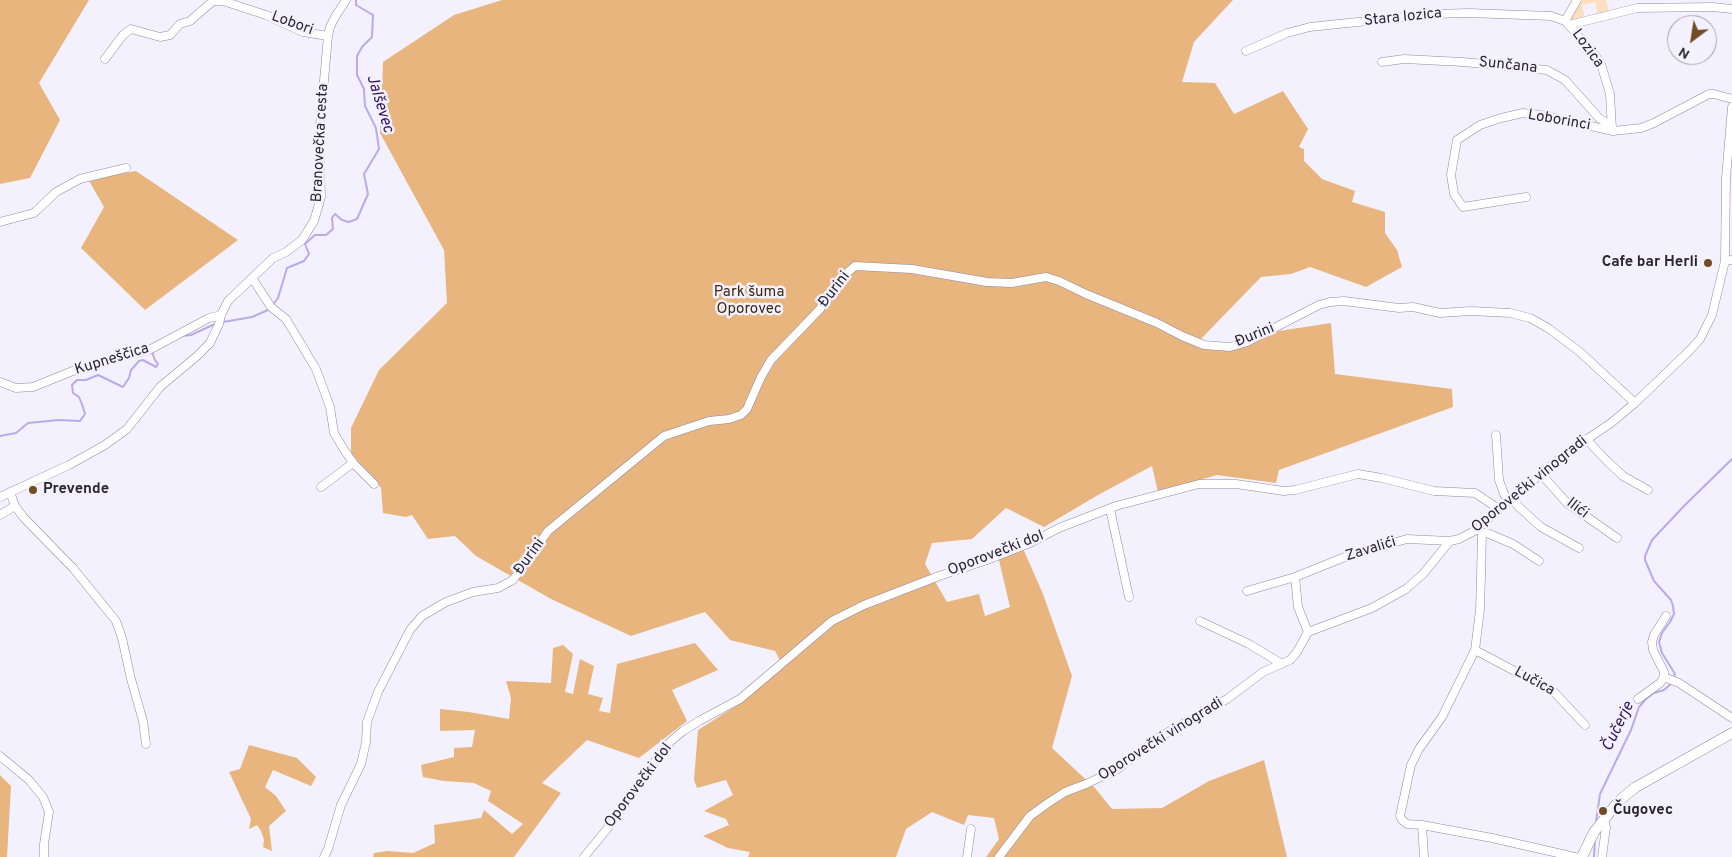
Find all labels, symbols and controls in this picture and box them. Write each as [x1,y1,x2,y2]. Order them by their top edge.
street label: Stara lozica [1363,5,1443,31]
street label: Lobori [269,8,315,40]
north arrow [1667,15,1717,65]
street label: Lozica [1567,26,1607,72]
text: N [1676,43,1693,62]
street label: Sunčana [1478,54,1538,78]
water label: Jalševec [361,73,397,135]
street label: Branovečka cesta [309,83,333,203]
street label: Loborinci [1526,107,1592,135]
place label: Cafe bar Herli [1602,254,1698,272]
marker: Cafe bar Herli [1702,257,1714,269]
street label: Đurini [815,268,855,312]
park label: Park šuma Oporovec [714,284,784,319]
street label: Đurini [1233,320,1277,352]
street label: Kupneščica [73,340,151,380]
street label: Oporovečki vinogradi [1468,433,1592,537]
place label: Prevende [43,481,109,499]
marker: Prevende [27,484,39,496]
street label: Ilići [1562,495,1592,523]
street label: Oporovečki dol [946,527,1046,581]
street label: Zavalići [1344,534,1398,566]
street label: Đurini [511,535,549,579]
street label: Lučica [1511,664,1557,700]
street label: Oporovečki vinogradi [1095,694,1227,786]
water label: Čučerje [1599,699,1639,755]
street label: Oporovečki dol [601,740,677,832]
place label: Čugovec [1613,802,1673,820]
marker: Čugovec [1597,805,1609,817]

